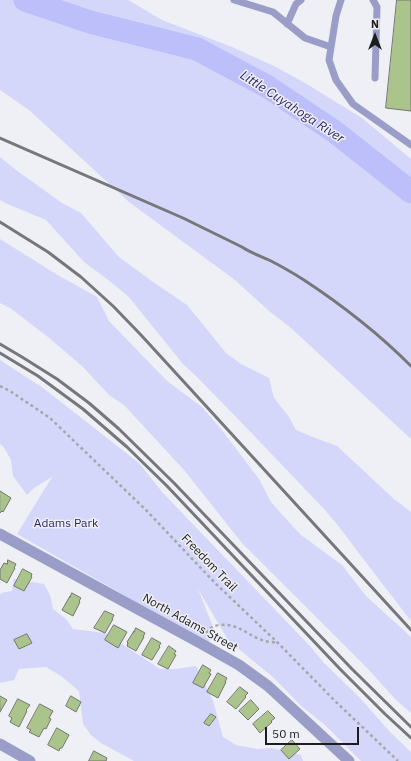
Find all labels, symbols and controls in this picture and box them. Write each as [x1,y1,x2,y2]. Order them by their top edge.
north arrow [355,16,395,56]
text: N [371,17,379,31]
water label: Little Cuyahoga River [237,68,347,146]
park label: Adams Park [34,517,98,531]
street label: Freedom Trail [178,531,240,595]
street label: North Adams Street [140,591,240,655]
scale bar [267,719,361,745]
text: 50 m [272,726,300,741]

